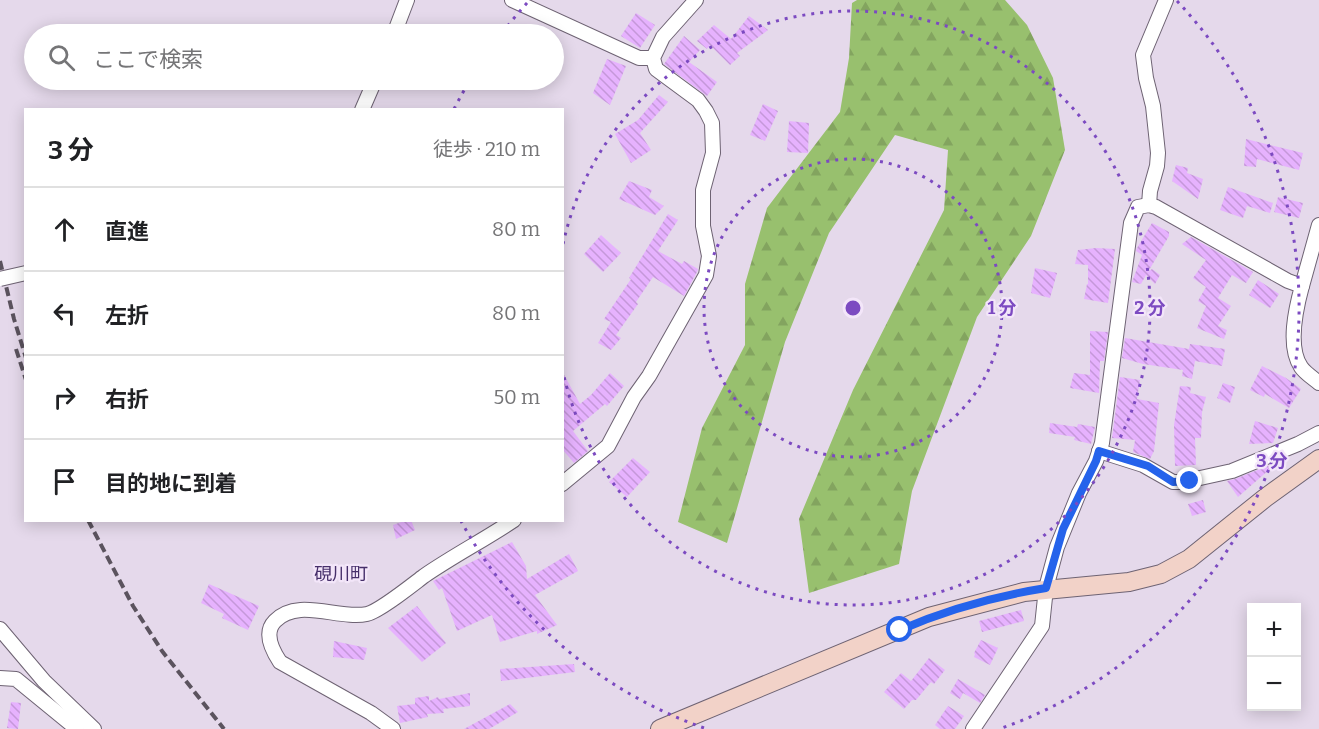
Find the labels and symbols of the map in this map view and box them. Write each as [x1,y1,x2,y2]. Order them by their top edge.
text: 1 分 [987,297,1017,319]
text: 2 分 [1134,297,1166,319]
centre of rings [843,298,863,318]
text: 3 分 [1256,450,1288,472]
route end [1176,467,1202,493]
district label: 硯川町 [314,563,368,585]
route start [886,616,912,642]

